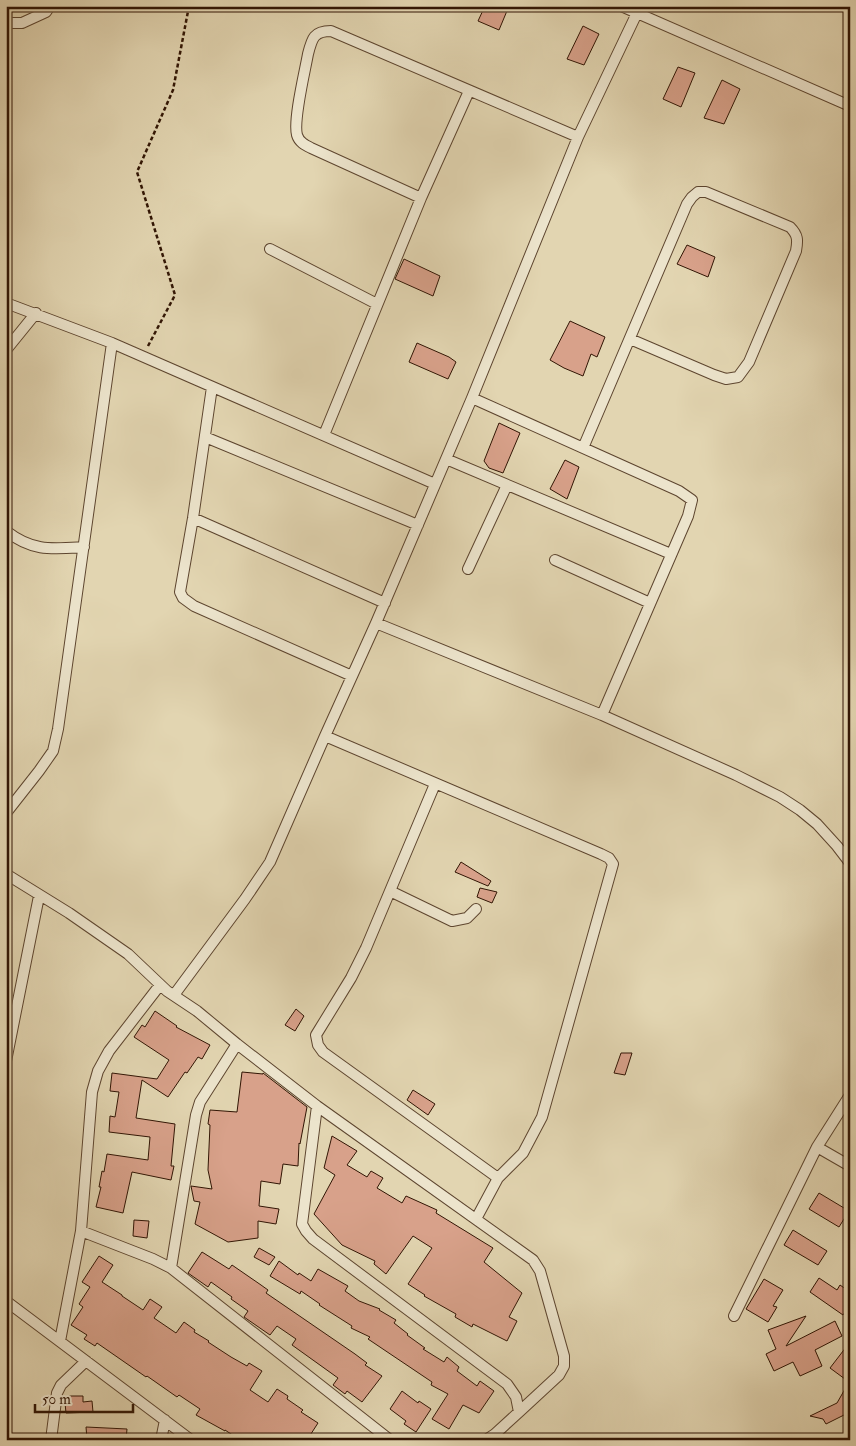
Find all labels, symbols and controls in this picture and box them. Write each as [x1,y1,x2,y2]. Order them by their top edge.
scale bar [35,1381,132,1413]
text: 50 m [42,1390,71,1409]

